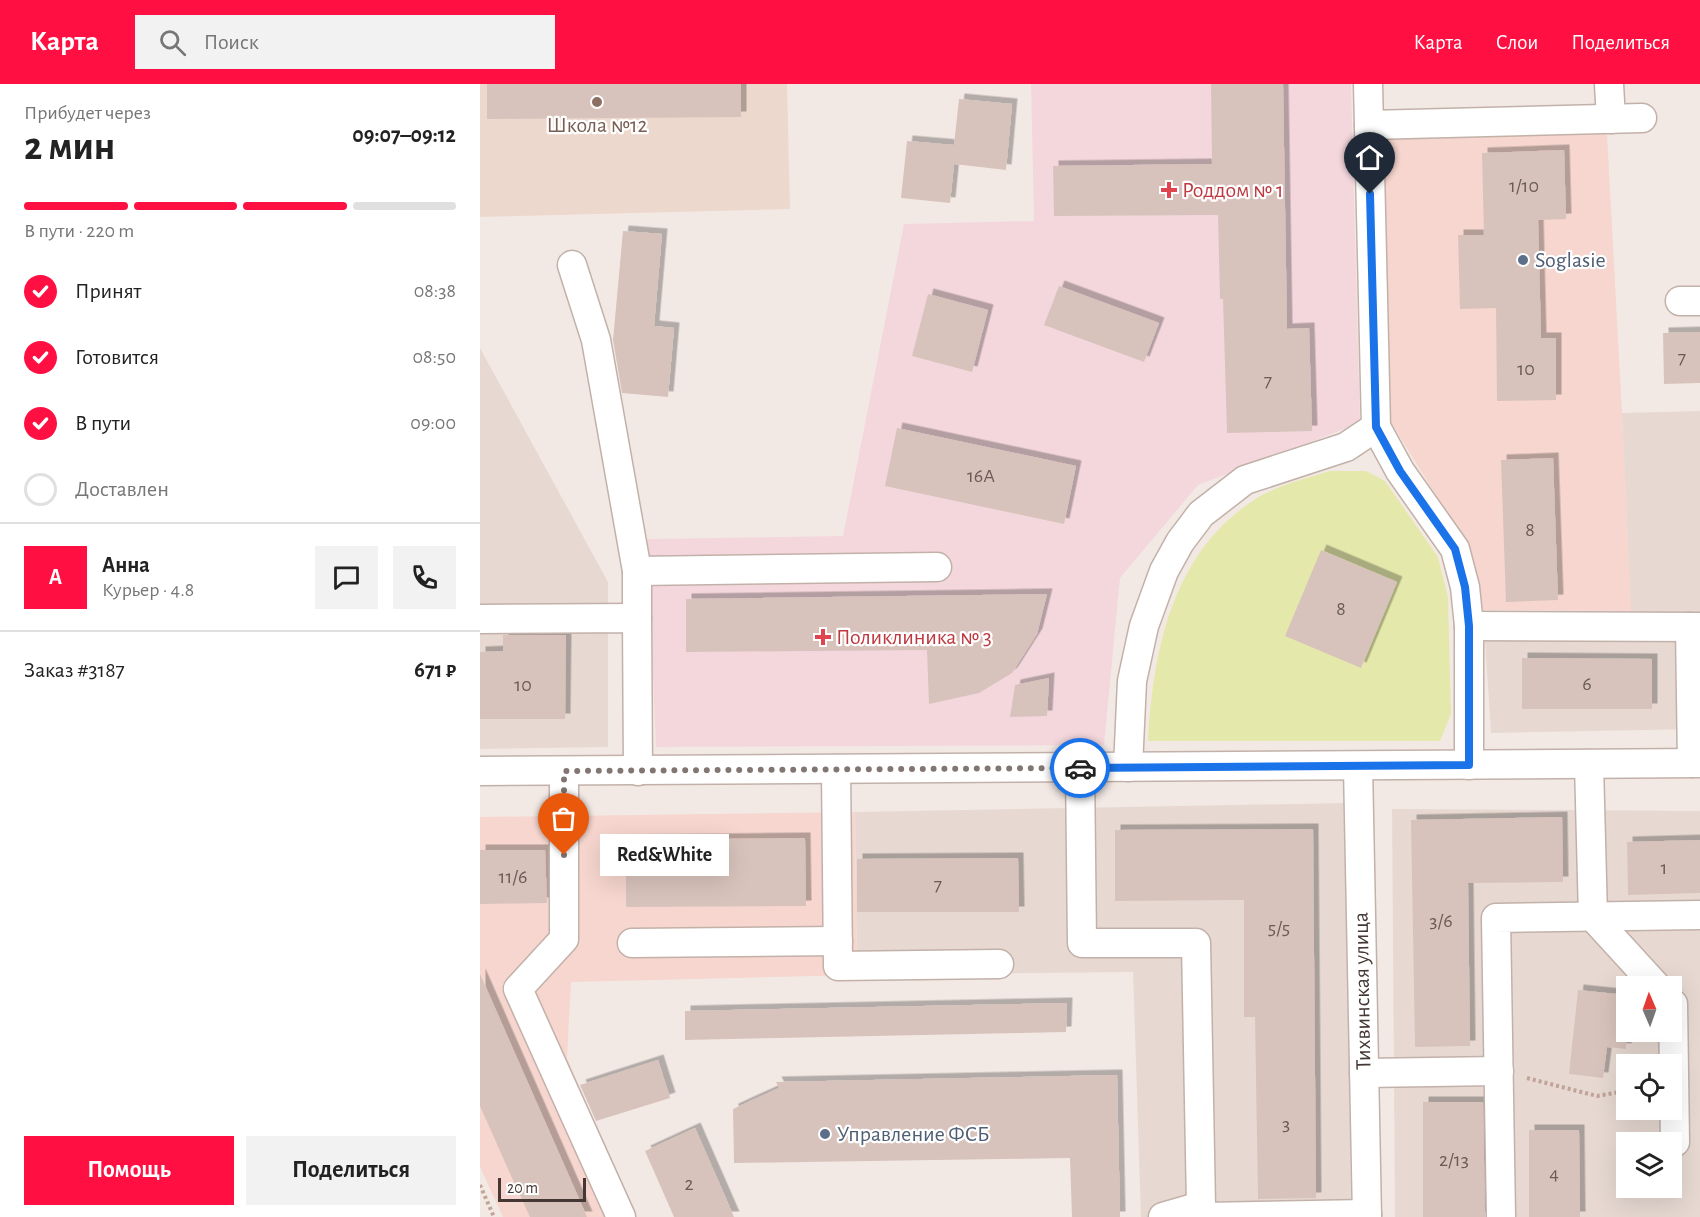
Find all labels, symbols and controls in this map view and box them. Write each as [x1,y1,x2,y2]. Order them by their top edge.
search box [135,15,555,69]
icon: search [156,26,189,59]
text: Карта [30,28,99,56]
text: Поиск [204,31,259,53]
text: Карта [1413,32,1463,53]
text: Слои [1496,32,1538,53]
text: Поделиться [1571,32,1670,53]
marker: Школа №12 [590,95,604,109]
text: Прибудет через [24,103,151,123]
place label: Школа №12 [546,114,648,136]
text: 09:07–09:12 [352,124,456,146]
text: 2 мин [24,128,115,167]
pin [1344,132,1395,194]
icon: home [1353,141,1386,174]
house number: 1/10 [1509,176,1539,196]
place label: Роддом № 1 [1182,179,1284,201]
marker: Роддом № 1 [1160,181,1178,199]
text: В пути · 220 m [24,221,134,241]
place label: Soglasie [1535,249,1606,271]
marker: Soglasie [1516,253,1530,267]
icon: check [24,275,57,308]
text: Принят [75,280,141,302]
text: 08:38 [414,281,456,301]
icon: check [24,341,57,374]
text: Готовится [75,346,159,368]
text: 08:50 [412,347,456,367]
house number: 7 [1678,348,1686,368]
house number: 10 [1517,359,1535,379]
house number: 7 [1264,371,1272,391]
icon: check [24,407,57,440]
text: В пути [75,412,131,434]
text: 09:00 [410,413,456,433]
house number: 16А [967,466,995,486]
text: Доставлен [75,478,169,500]
house number: 8 [1525,520,1535,540]
button: chat [315,546,378,609]
button: phone [393,546,456,609]
text: Анна [102,554,150,576]
text: А [49,566,62,588]
text: Курьер · 4.8 [102,580,194,600]
house number: 8 [1336,599,1346,619]
place label: Поликлиника № 3 [836,626,992,648]
marker: Поликлиника № 3 [814,628,832,646]
text: Заказ #3187 [24,659,125,681]
text: 671 ₽ [414,659,456,681]
house number: 6 [1582,674,1592,694]
house number: 10 [514,675,532,695]
courier [1050,738,1110,798]
icon: car [1064,752,1097,785]
pin [538,793,589,855]
icon: bag [547,802,580,835]
callout: Red&White [600,834,729,876]
text: Red&White [617,845,712,865]
house number: 1 [1661,858,1667,878]
house number: 11/6 [499,867,527,887]
house number: 7 [934,875,942,895]
house number: 3/6 [1429,911,1453,931]
street label: Тихвинская улица [1350,912,1374,1070]
house number: 5/5 [1268,918,1290,938]
north arrow [1616,976,1682,1042]
map controls [1616,976,1682,1198]
button: locate [1616,1054,1682,1120]
house number: 3 [1282,1114,1290,1134]
place label: Управление ФСБ [837,1123,990,1145]
marker: Управление ФСБ [818,1127,832,1141]
button: layers [1616,1132,1682,1198]
button: Помощь [24,1136,234,1205]
button: Поделиться [246,1136,456,1205]
house number: 2/13 [1439,1150,1469,1170]
house number: 4 [1549,1164,1559,1184]
house number: 2 [684,1174,694,1194]
scale bar [498,1175,586,1202]
text: 20 m [507,1180,538,1196]

